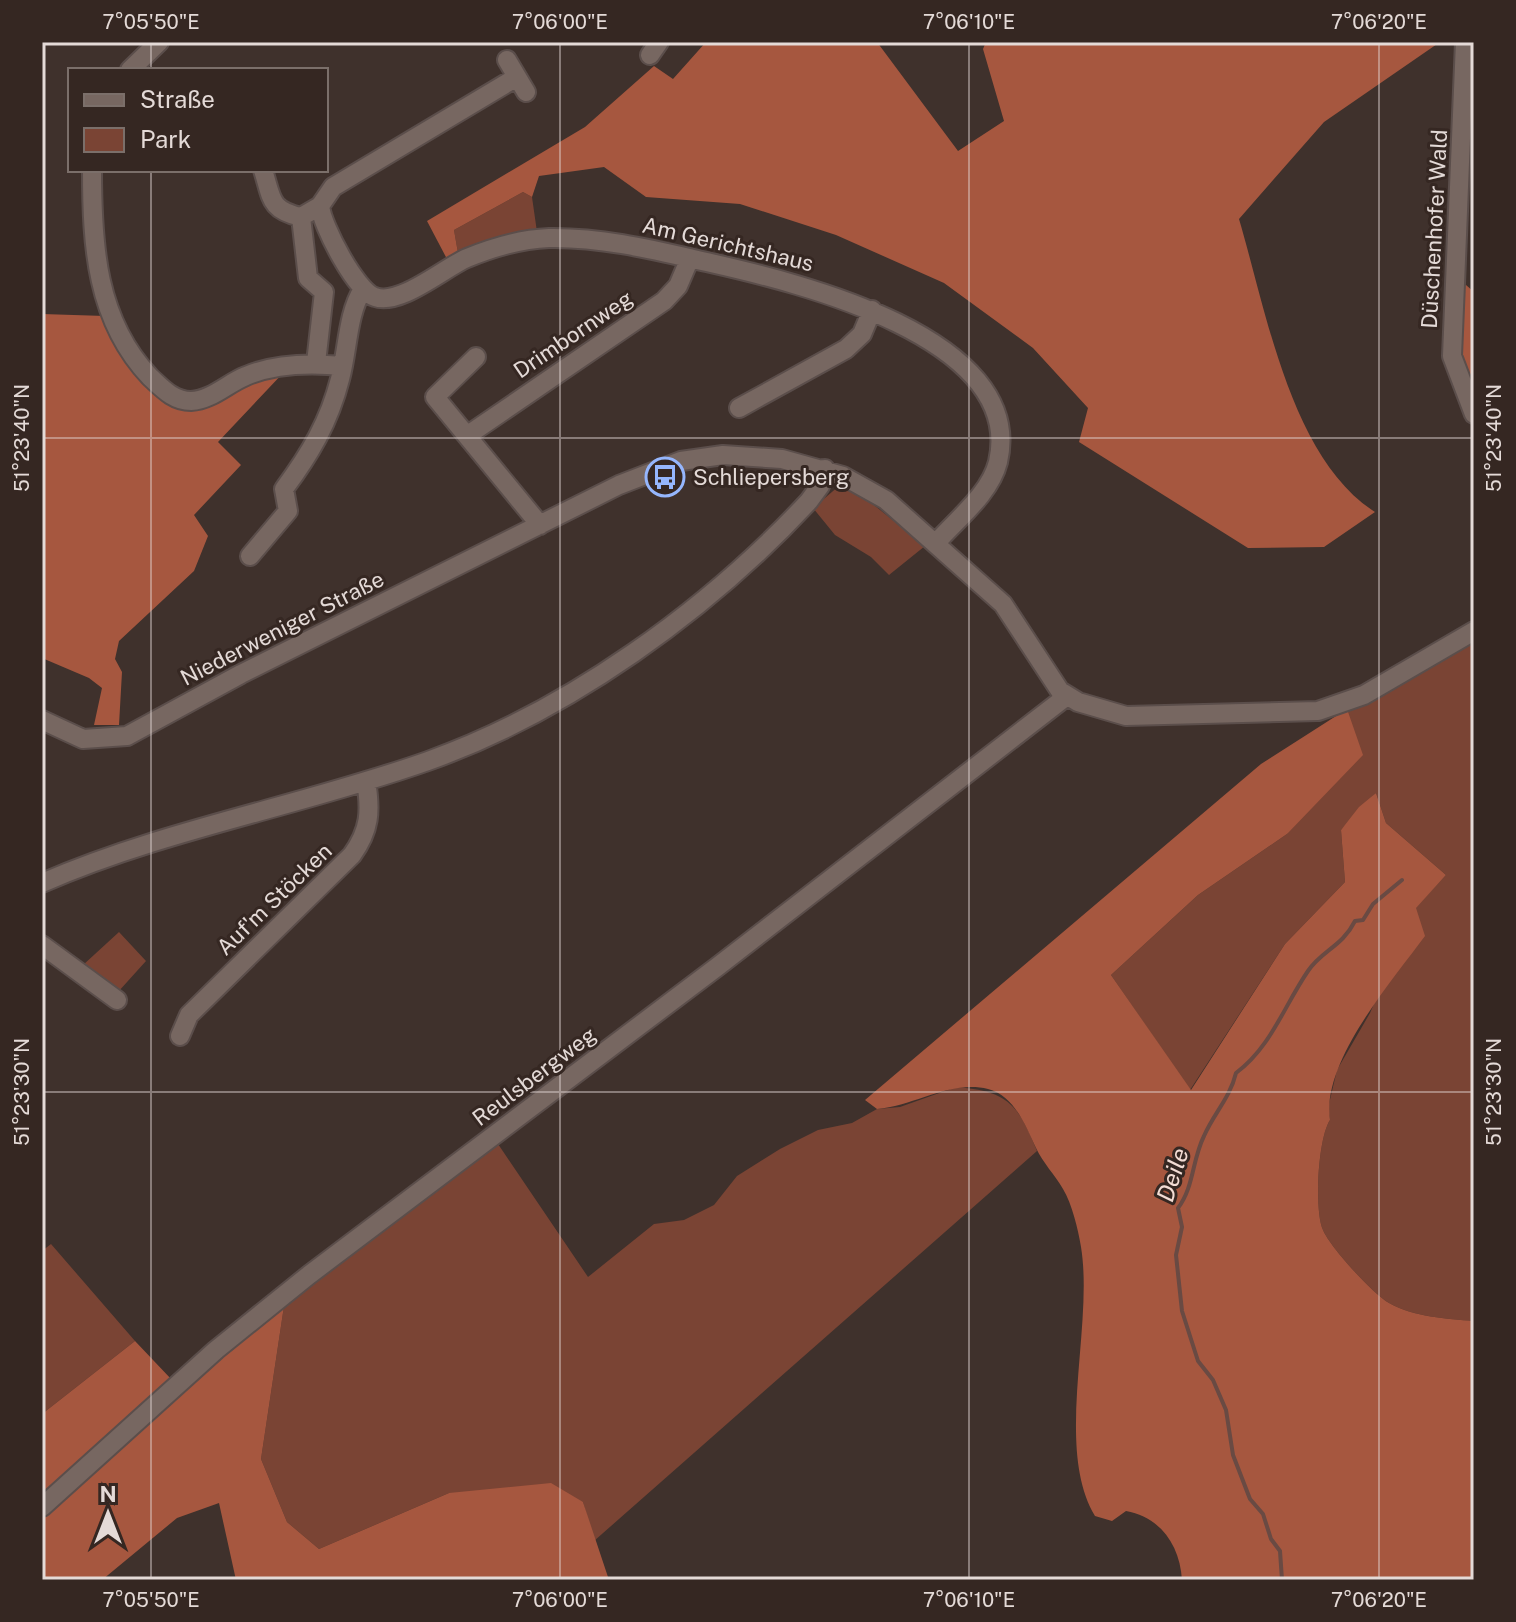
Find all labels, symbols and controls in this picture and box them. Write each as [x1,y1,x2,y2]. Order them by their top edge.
text: 7°05'50"E [102,10,200,34]
text: 7°06'00"E [512,10,608,34]
text: 7°06'10"E [923,10,1015,34]
text: 7°06'20"E [1331,10,1427,34]
legend [68,68,328,172]
text: Straße [140,85,215,113]
text: Park [140,125,191,153]
street label: Düschenhofer Wald [1416,129,1452,329]
street label: Am Gerichtshaus [640,212,816,276]
street label: Drimbornweg [509,285,637,383]
text: 51°23'40"N [10,384,34,492]
text: 51°23'40"N [1482,384,1506,492]
bus stop icon: Schliepersberg [644,456,686,498]
place label: Schliepersberg [693,464,849,490]
street label: Niederweniger Straße [176,565,388,691]
street label: Auf'm Stöcken [211,838,337,960]
street label: Reulsbergweg [467,1021,601,1131]
text: 51°23'30"N [10,1038,34,1146]
text: 51°23'30"N [1482,1038,1506,1146]
water label: Deile [1150,1144,1194,1205]
north arrow [68,1474,148,1554]
text: N [99,1481,117,1507]
text: 7°05'50"E [102,1588,200,1612]
text: 7°06'00"E [512,1588,608,1612]
text: 7°06'10"E [923,1588,1015,1612]
text: 7°06'20"E [1331,1588,1427,1612]

